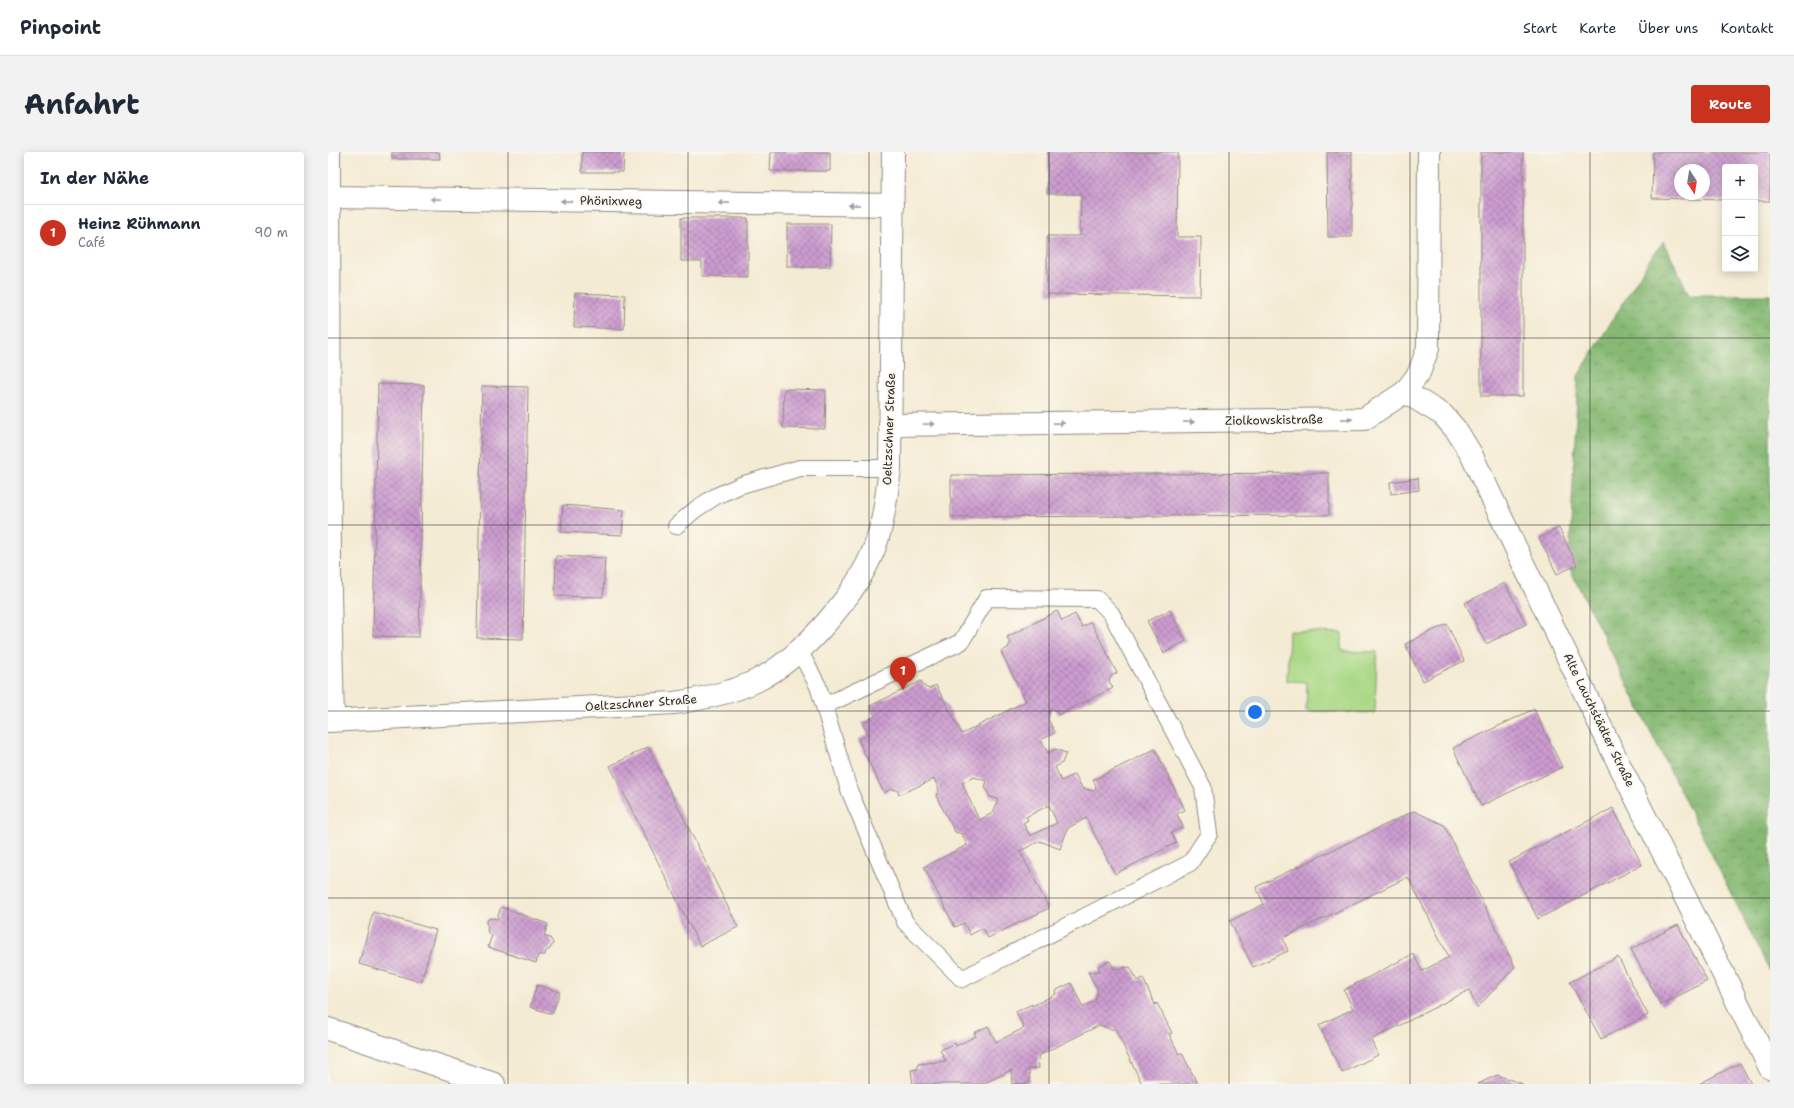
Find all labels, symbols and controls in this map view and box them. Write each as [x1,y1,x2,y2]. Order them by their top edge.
text: Pinpoint [20,15,101,40]
text: Start [1523,19,1557,37]
text: Karte [1579,19,1616,37]
text: Über uns [1638,19,1698,37]
text: Kontakt [1720,19,1774,37]
text: Anfahrt [24,85,140,123]
button: Route [1691,85,1770,123]
north arrow [1674,164,1710,200]
map controls [1722,164,1758,272]
button: + [1722,164,1758,200]
text: In der Nähe [40,167,149,189]
street label: Phönixweg [580,192,642,210]
one-way arrow [429,196,442,202]
one-way arrow [559,198,572,204]
one-way arrow [717,200,730,206]
button: − [1722,200,1758,236]
one-way arrow [847,202,860,208]
text: Heinz Rühmann [78,214,200,234]
text: 1 [50,224,56,241]
text: 90 m [254,224,288,241]
text: Café [78,234,105,251]
button: layers [1722,236,1758,272]
street label: Oeltzschner Straße [879,372,899,485]
street label: Ziolkowskistraße [1225,411,1324,429]
one-way arrow [1341,416,1354,422]
one-way arrow [1183,419,1196,425]
one-way arrow [1053,420,1066,426]
one-way arrow [923,421,936,427]
street label: Alte Lauchstädter Straße [1560,650,1639,790]
pin: 1 [890,657,916,690]
street label: Oeltzschner Straße [584,691,698,715]
your location [1245,702,1265,722]

